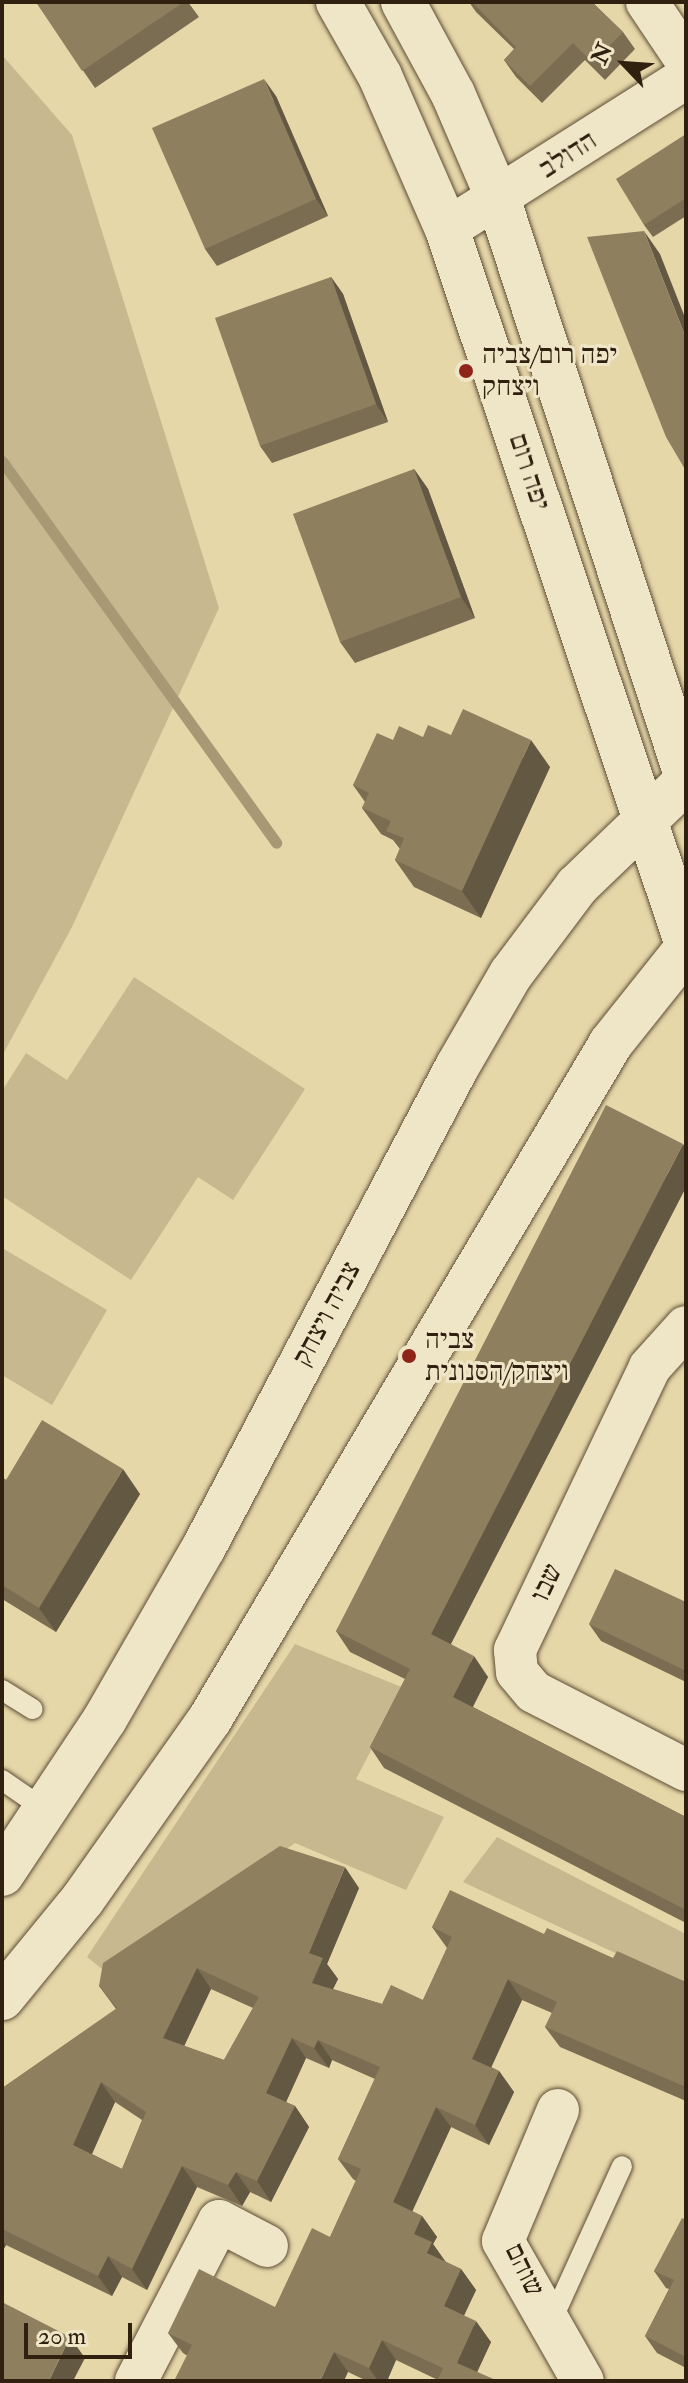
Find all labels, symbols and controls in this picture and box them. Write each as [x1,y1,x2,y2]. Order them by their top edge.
north arrow [584,24,664,104]
text: N [585,39,619,69]
street label: הדולב [533,124,603,186]
place label: יפה רום/צביה ויצחק [482,338,617,404]
marker: יפה רום/צביה ויצחק [457,362,475,380]
street label: יפה רום [501,429,557,515]
street label: צביה ויצחק [286,1256,368,1372]
place label: צביה ויצחק/הסנונית [425,1323,569,1389]
marker: צביה ויצחק/הסנונית [400,1347,418,1365]
street label: שבו [524,1559,570,1607]
street label: שוהם [497,2238,551,2302]
scale bar [28,2307,136,2357]
text: 20 m [38,2321,86,2352]

